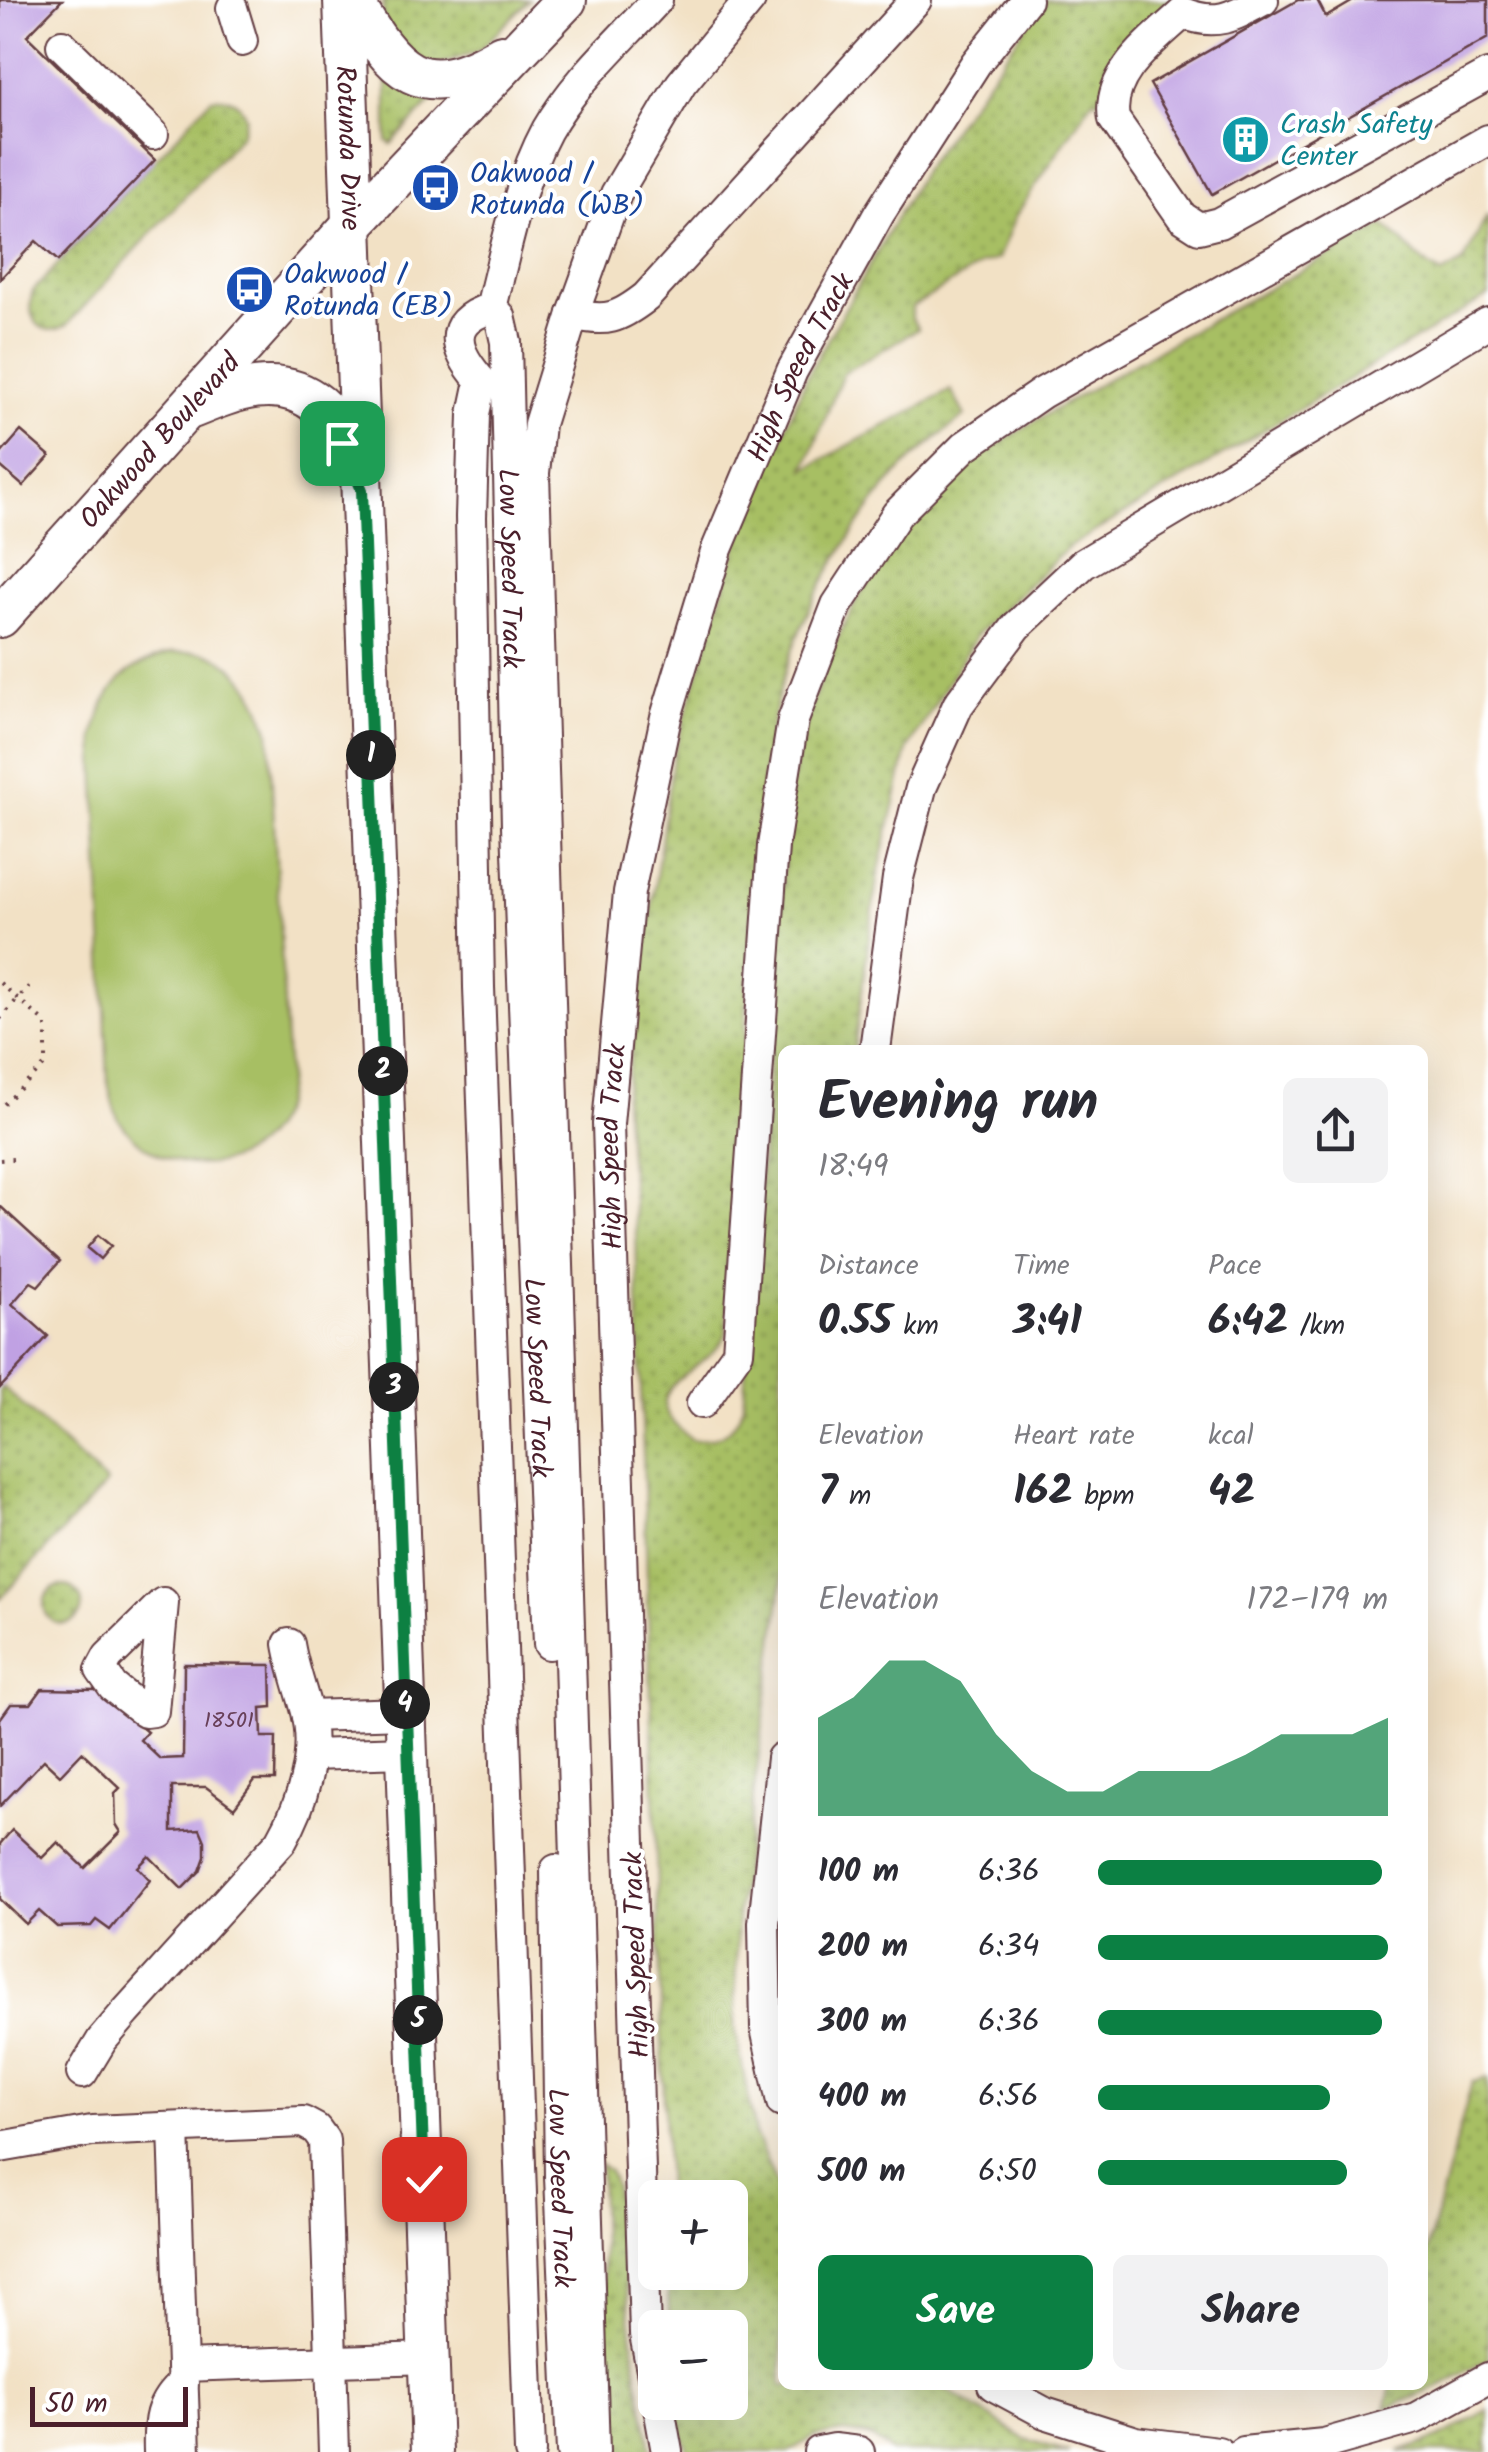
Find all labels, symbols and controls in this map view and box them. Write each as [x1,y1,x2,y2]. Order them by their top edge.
street label: Rotunda Drive [321,65,372,232]
place label: Crash Safety Center [1280,103,1433,180]
building icon: Crash Safety Center [1219,113,1271,165]
place label: Oakwood / Rotunda (WB) [470,152,644,229]
bus stop icon: Oakwood / Rotunda (WB) [409,162,461,214]
place label: Oakwood / Rotunda (EB) [284,253,453,330]
bus stop icon: Oakwood / Rotunda (EB) [223,263,275,315]
street label: High Speed Track [736,264,868,470]
street label: Oakwood Boulevard [69,342,253,540]
pin [300,401,385,486]
icon: arrive [315,416,370,471]
street label: Low Speed Track [484,468,533,670]
pin: 1 [346,730,396,780]
text: 1 [367,732,375,777]
street label: High Speed Track [588,1041,640,1250]
pin: 2 [358,1046,408,1096]
text: 2 [375,1048,391,1093]
text: Evening run [818,1061,1098,1148]
button: share [1283,1078,1388,1183]
text: 18:49 [818,1142,888,1193]
text: Distance [818,1244,919,1289]
text: Time [1013,1244,1070,1289]
text: Pace [1208,1244,1261,1289]
street label: Low Speed Track [510,1277,563,1479]
text: 0.55 [818,1289,892,1356]
text: 3:41 [1013,1289,1082,1356]
text: 6:42 [1208,1289,1288,1356]
text: km [892,1304,939,1349]
text: /km [1288,1304,1345,1349]
pin: 3 [369,1362,419,1412]
text: 3 [386,1364,402,1409]
text: Elevation [818,1414,924,1459]
text: Heart rate [1013,1414,1135,1459]
text: kcal [1208,1414,1254,1459]
text: 7 [818,1459,838,1526]
text: 162 [1013,1459,1073,1526]
text: 42 [1208,1459,1255,1526]
text: m [838,1474,871,1519]
text: bpm [1073,1474,1135,1519]
text: Elevation [818,1575,939,1626]
text: 172–179 m [1246,1575,1388,1626]
pin: 4 [380,1679,430,1729]
text: 4 [397,1681,413,1726]
house number: 18501 [204,1704,254,1739]
text: 100 m [818,1847,899,1898]
text: 6:36 [978,1847,1040,1898]
street label: High Speed Track [611,1850,664,2059]
text: 200 m [818,1922,908,1973]
text: 6:34 [978,1922,1040,1973]
pin: 5 [393,1995,443,2045]
text: 5 [411,1997,425,2042]
text: 300 m [818,1997,907,2048]
text: 6:36 [978,1997,1040,2048]
text: 400 m [818,2072,907,2123]
text: 6:56 [978,2072,1039,2123]
street label: Low Speed Track [534,2088,585,2290]
pin [382,2137,467,2222]
text: 500 m [818,2147,906,2198]
text: 6:50 [978,2147,1037,2198]
icon: check [397,2152,452,2207]
map controls [638,2180,748,2420]
button: + [638,2180,748,2290]
button: Save [818,2255,1093,2370]
button: Share [1113,2255,1388,2370]
button: − [638,2310,748,2420]
scale bar [30,2382,188,2426]
text: 50 m [45,2382,108,2427]

